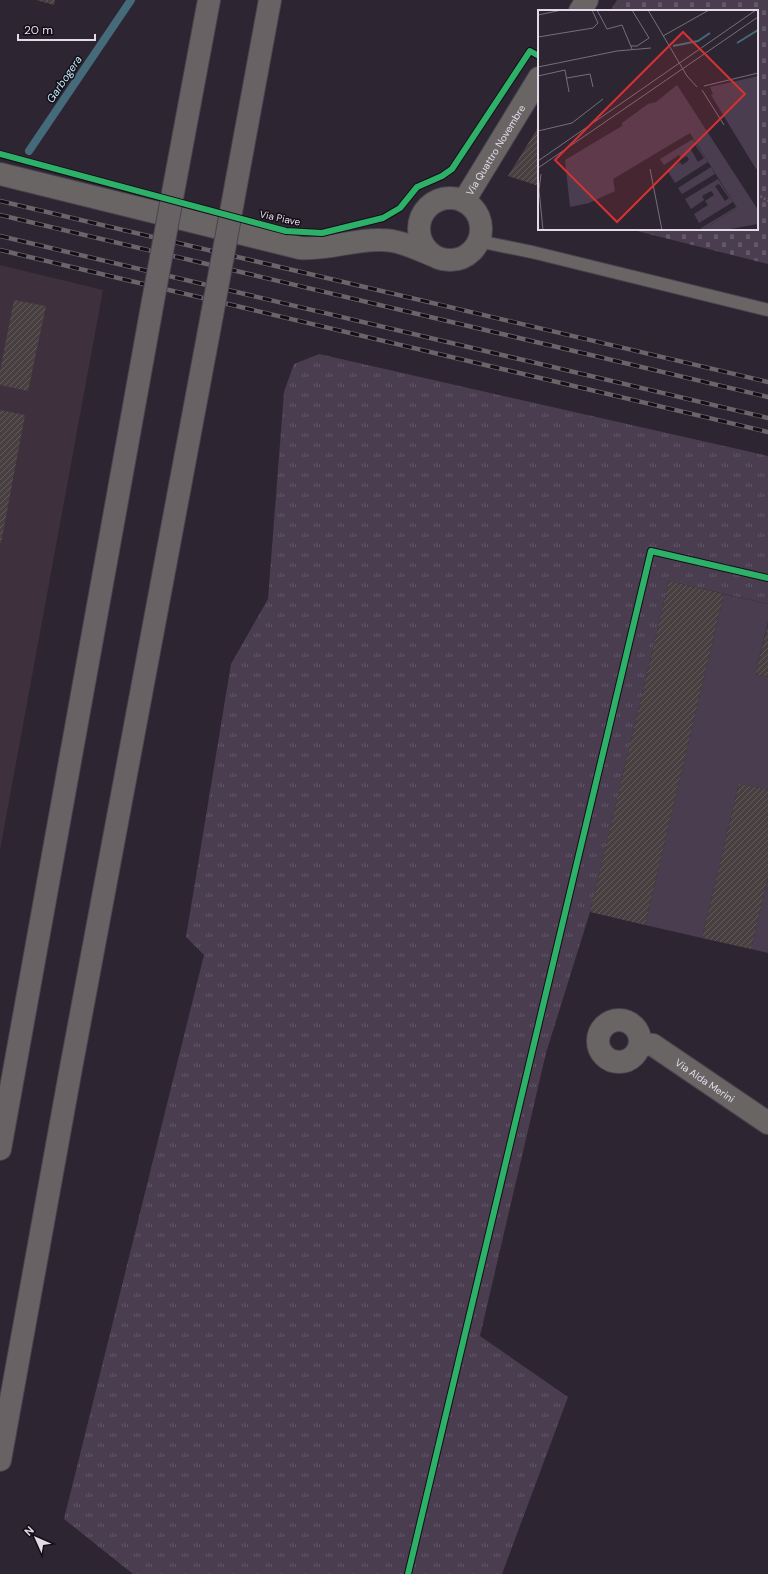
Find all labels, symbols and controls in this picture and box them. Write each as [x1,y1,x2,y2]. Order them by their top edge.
inset map [538,10,758,230]
scale bar [18,16,95,42]
text: 20 m [24,22,53,38]
water label: Garbogera [43,53,85,105]
street label: Via Quattro Novembre [463,102,528,197]
street label: Via Piave [258,207,302,229]
street label: Via Alda Merini [673,1056,737,1105]
north arrow [16,1518,56,1558]
text: N [21,1523,37,1539]

